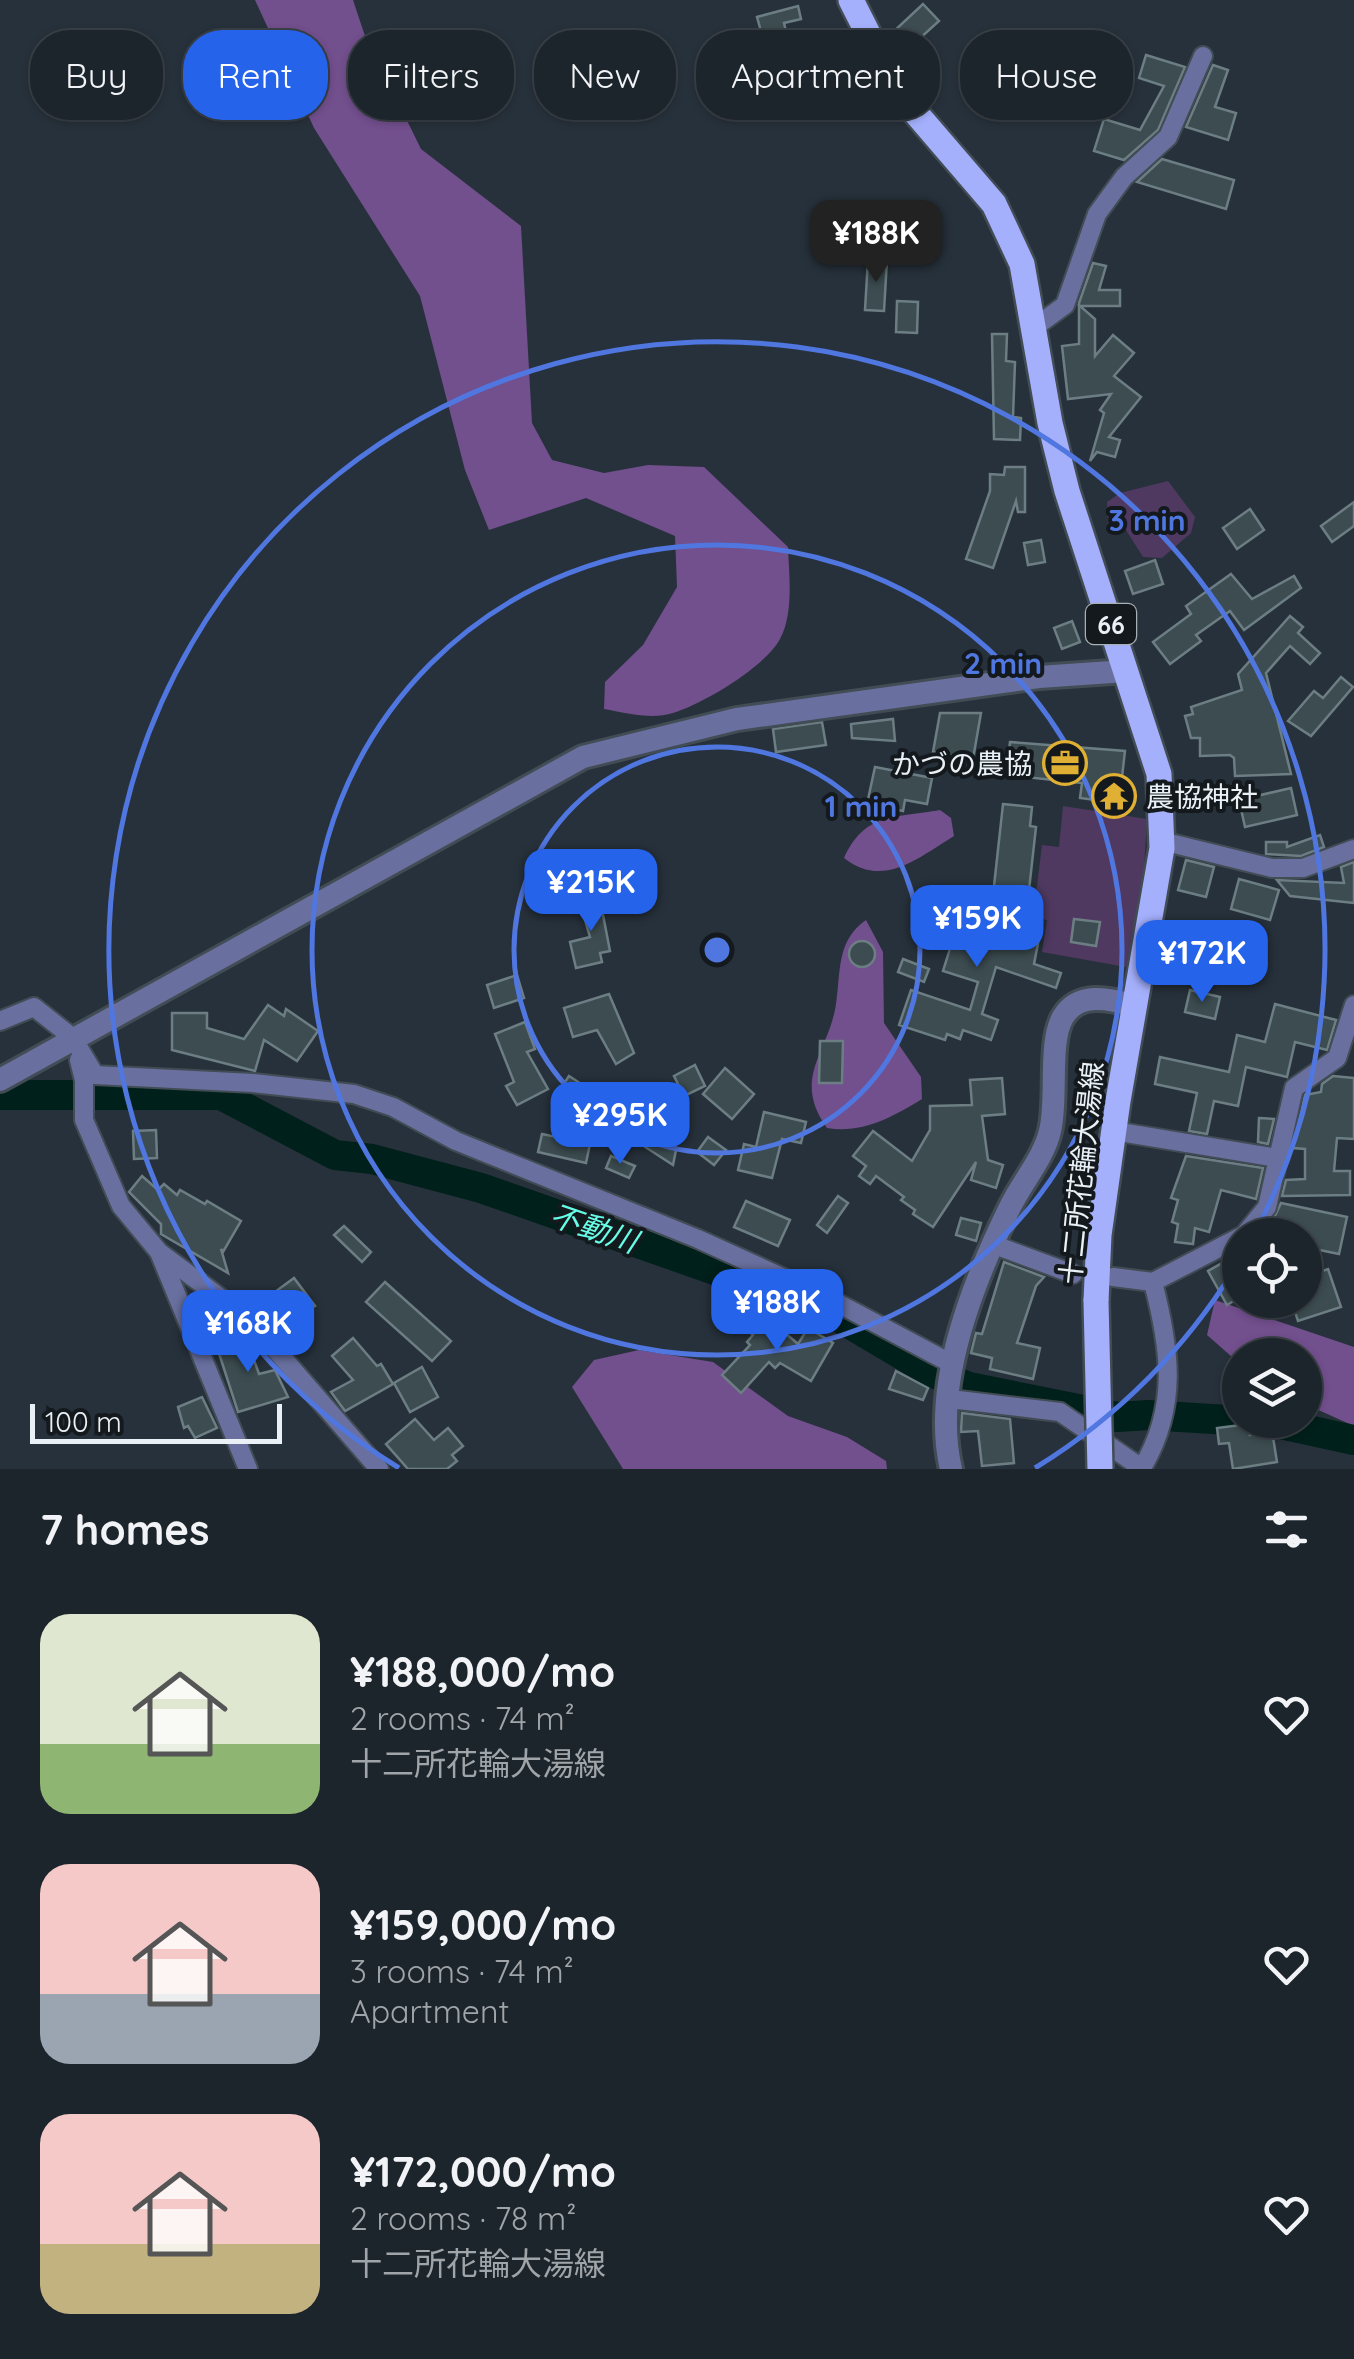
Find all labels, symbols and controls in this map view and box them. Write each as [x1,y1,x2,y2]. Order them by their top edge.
chip: Buy [30,30,163,120]
chip: Rent [183,30,328,120]
chip: Filters [348,30,514,120]
chip: New [534,30,676,120]
chip: Apartment [696,30,940,120]
chip: House [960,30,1133,120]
pin: ¥188K [806,200,946,285]
text: ¥188K [832,212,920,252]
text: 3 min [1108,501,1186,539]
road number: 66 [1086,604,1136,644]
text: 2 min [964,644,1042,682]
office icon: かづの農協 [1042,740,1088,786]
place label: かづの農協 [892,746,1032,781]
temple icon: 農協神社 [1091,773,1137,819]
place label: 農協神社 [1146,779,1258,814]
text: 1 min [825,787,897,825]
pin: ¥215K [521,849,661,934]
text: ¥215K [546,861,636,901]
pin: ¥159K [907,885,1047,970]
text: ¥159K [932,897,1022,937]
pin: ¥172K [1132,920,1272,1005]
centre of rings [699,932,735,968]
text: ¥172K [1158,932,1246,972]
street label: 十二所花輪大湯線 [1052,1060,1110,1286]
pin: ¥295K [550,1082,690,1167]
text: ¥295K [573,1094,667,1134]
water label: 不動川 [545,1195,646,1262]
map controls [1222,1218,1322,1438]
button: locate [1222,1218,1322,1318]
pin: ¥188K [707,1269,847,1354]
text: ¥188K [733,1281,821,1321]
pin: ¥168K [178,1290,318,1375]
text: ¥168K [204,1302,292,1342]
button: layers [1222,1338,1322,1438]
scale bar [30,1399,282,1444]
text: 100 m [45,1404,122,1439]
icon: filters [1259,1502,1314,1557]
text: 7 homes [40,1503,209,1556]
text: ¥188,000/mo [350,1645,615,1698]
icon: home [120,1654,240,1774]
icon: heart [1259,1687,1314,1742]
text: 2 rooms · 74 m² [350,1698,575,1738]
text: 十二所花輪大湯線 [350,1743,606,1783]
text: ¥159,000/mo [350,1898,616,1951]
icon: home [120,1904,240,2024]
icon: heart [1259,1937,1314,1992]
text: 3 rooms · 74 m² [350,1951,574,1991]
text: Apartment [350,1991,509,2031]
text: ¥172,000/mo [350,2145,616,2198]
icon: home [120,2154,240,2274]
icon: heart [1259,2187,1314,2242]
text: 2 rooms · 78 m² [350,2198,576,2238]
text: 十二所花輪大湯線 [350,2243,606,2283]

